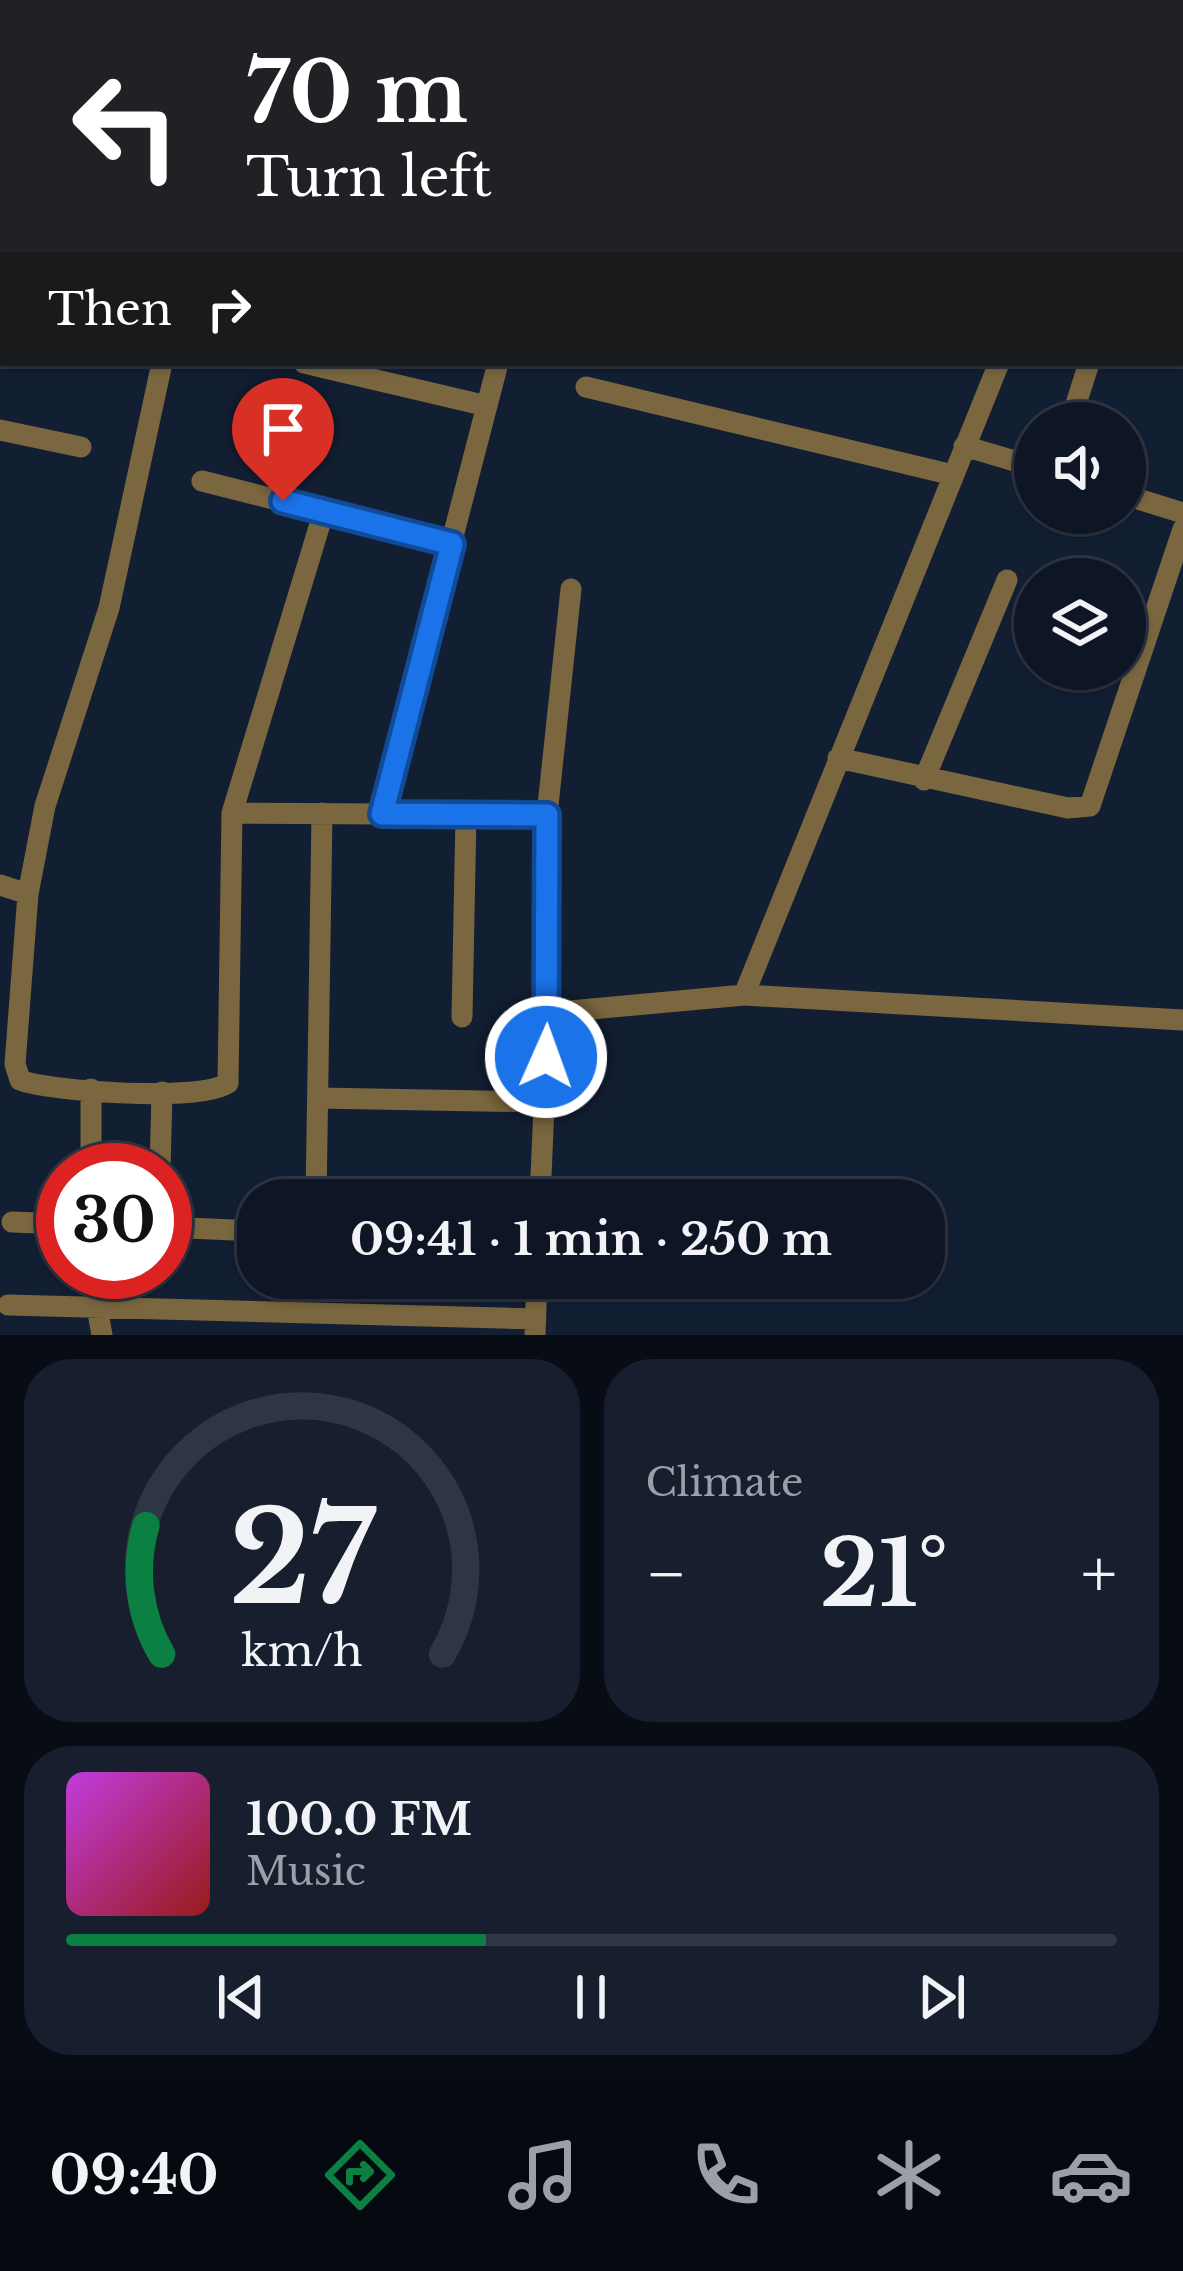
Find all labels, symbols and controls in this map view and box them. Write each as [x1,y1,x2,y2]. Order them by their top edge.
text: 70 m [246,41,468,145]
icon: left [48,48,204,204]
text: Turn left [246,144,492,211]
icon: right [196,276,262,342]
text: Then [48,281,172,337]
pin [232,378,334,501]
icon: arrive [250,396,316,462]
map controls [1014,402,1146,690]
button: sound [1014,402,1146,534]
button: layers [1014,558,1146,690]
position arrow [483,994,609,1120]
speed limit sign: 30 [36,1143,192,1299]
text: 09:41 · 1 min · 250 m [350,1211,832,1267]
text: Climate [646,1458,803,1507]
text: 27 [229,1482,376,1637]
text: 21° [820,1519,948,1630]
text: − [646,1533,687,1615]
text: + [1081,1533,1117,1615]
text: km/h [241,1623,363,1677]
text: 100.0 FM [246,1791,472,1847]
text: Music [246,1847,366,1896]
icon: previous [208,1964,274,2030]
icon: pause [558,1964,624,2030]
icon: next [909,1964,975,2030]
icon: directions [318,2133,402,2217]
icon: music [501,2133,585,2217]
icon: phone [684,2133,768,2217]
icon: climate [867,2133,951,2217]
icon: car [1049,2133,1133,2217]
text: 09:40 [49,2142,219,2209]

